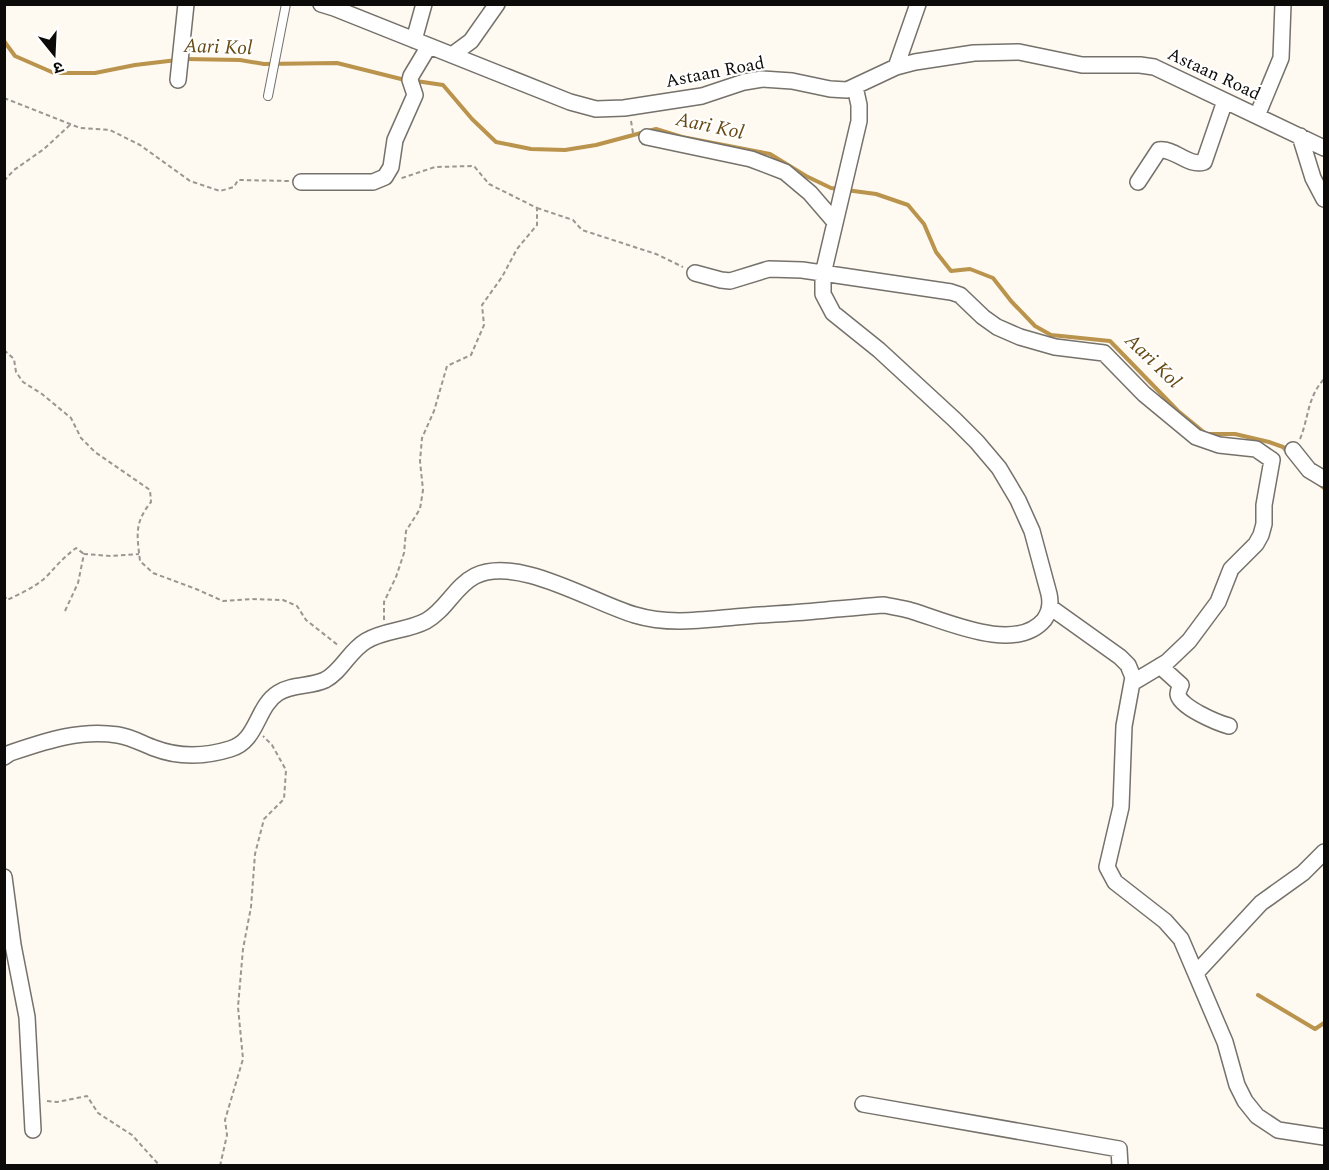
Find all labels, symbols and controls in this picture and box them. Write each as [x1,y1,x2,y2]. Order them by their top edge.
north arrow [24,24,84,84]
water label: Aari Kol [182,31,253,63]
street label: Astaan Road [1163,41,1265,107]
street label: Astaan Road [663,49,767,95]
text: उ [50,54,66,80]
water label: Aari Kol [672,104,747,148]
water label: Aari Kol [1117,326,1188,396]

